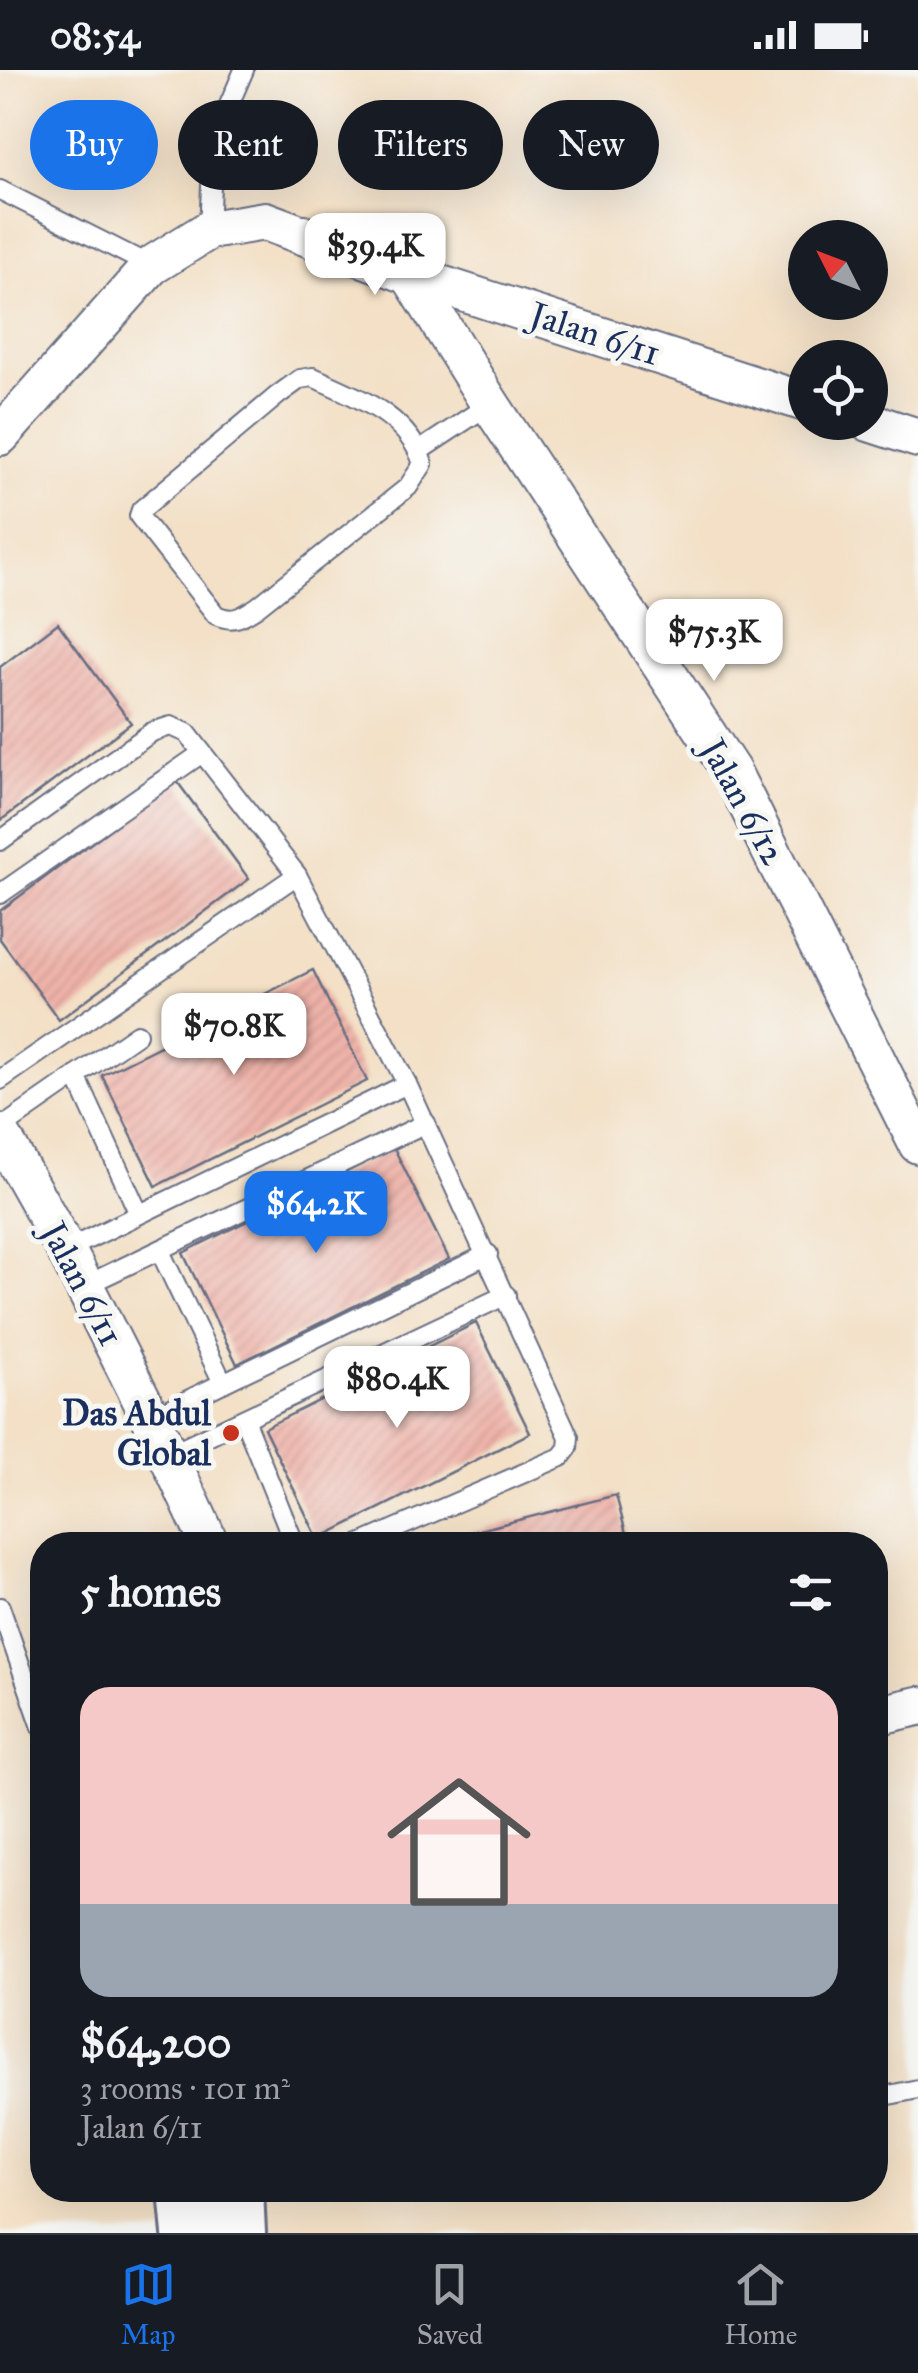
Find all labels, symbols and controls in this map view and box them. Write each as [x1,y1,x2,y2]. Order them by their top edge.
text: 08:54 [50,12,140,58]
chip: Buy [30,100,158,190]
chip: Rent [178,100,318,190]
chip: Filters [338,100,503,190]
chip: New [523,100,659,190]
pin: $39.4K [294,213,456,298]
north arrow [788,220,888,320]
map controls [788,220,888,440]
text: $39.4K [327,226,423,265]
street label: Jalan 6/11 [521,292,665,375]
button: locate [788,340,888,440]
pin: $75.3K [633,599,795,684]
text: $75.3K [668,612,760,651]
street label: Jalan 6/12 [689,728,795,873]
pin: $70.8K [153,993,315,1078]
text: $70.8K [183,1006,285,1045]
pin: $64.2K [235,1171,397,1256]
text: $64.2K [266,1184,366,1223]
street label: Jalan 6/11 [30,1211,132,1353]
pin: $80.4K [316,1346,478,1431]
text: $80.4K [346,1359,448,1398]
place label: Das Abdul Global [62,1392,212,1475]
marker: Das Abdul Global [220,1422,242,1444]
icon: filters [783,1565,838,1620]
text: 5 homes [80,1566,221,1618]
icon: home [369,1752,549,1932]
text: $64,200 [80,2017,232,2069]
text: 3 rooms · 101 m² [80,2069,290,2108]
text: Jalan 6/11 [80,2108,202,2147]
tab: Map [121,2257,176,2352]
tab: Saved [417,2257,483,2352]
tab: Home [724,2257,797,2352]

